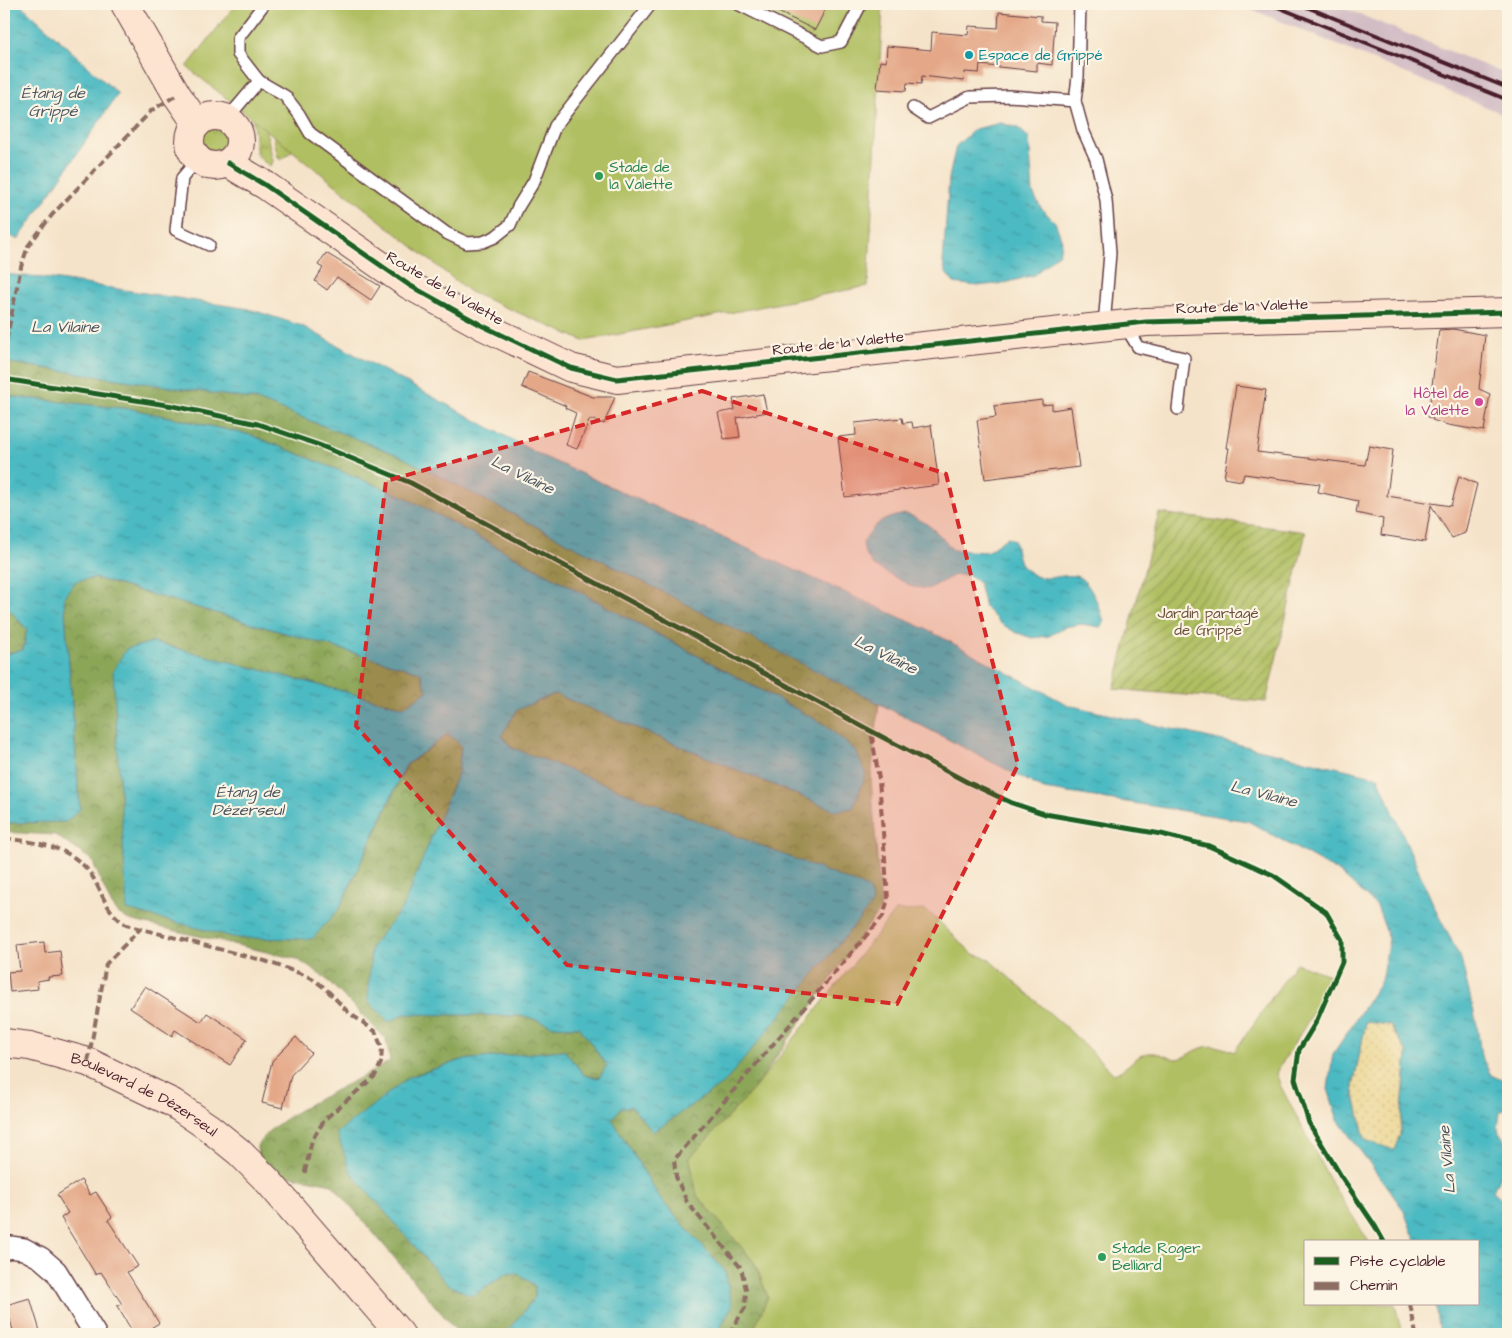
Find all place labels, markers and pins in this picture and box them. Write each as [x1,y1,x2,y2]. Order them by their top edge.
place label: Espace de Grippé [979,45,1103,66]
marker: Espace de Grippé [963,49,975,61]
place label: Stade de la Valette [609,157,673,195]
marker: Stade de la Valette [593,170,605,182]
place label: Hôtel de la Valette [1405,383,1469,421]
marker: Hôtel de la Valette [1473,396,1485,408]
place label: Stade Roger Belliard [1112,1238,1200,1276]
marker: Stade Roger Belliard [1096,1251,1108,1263]

